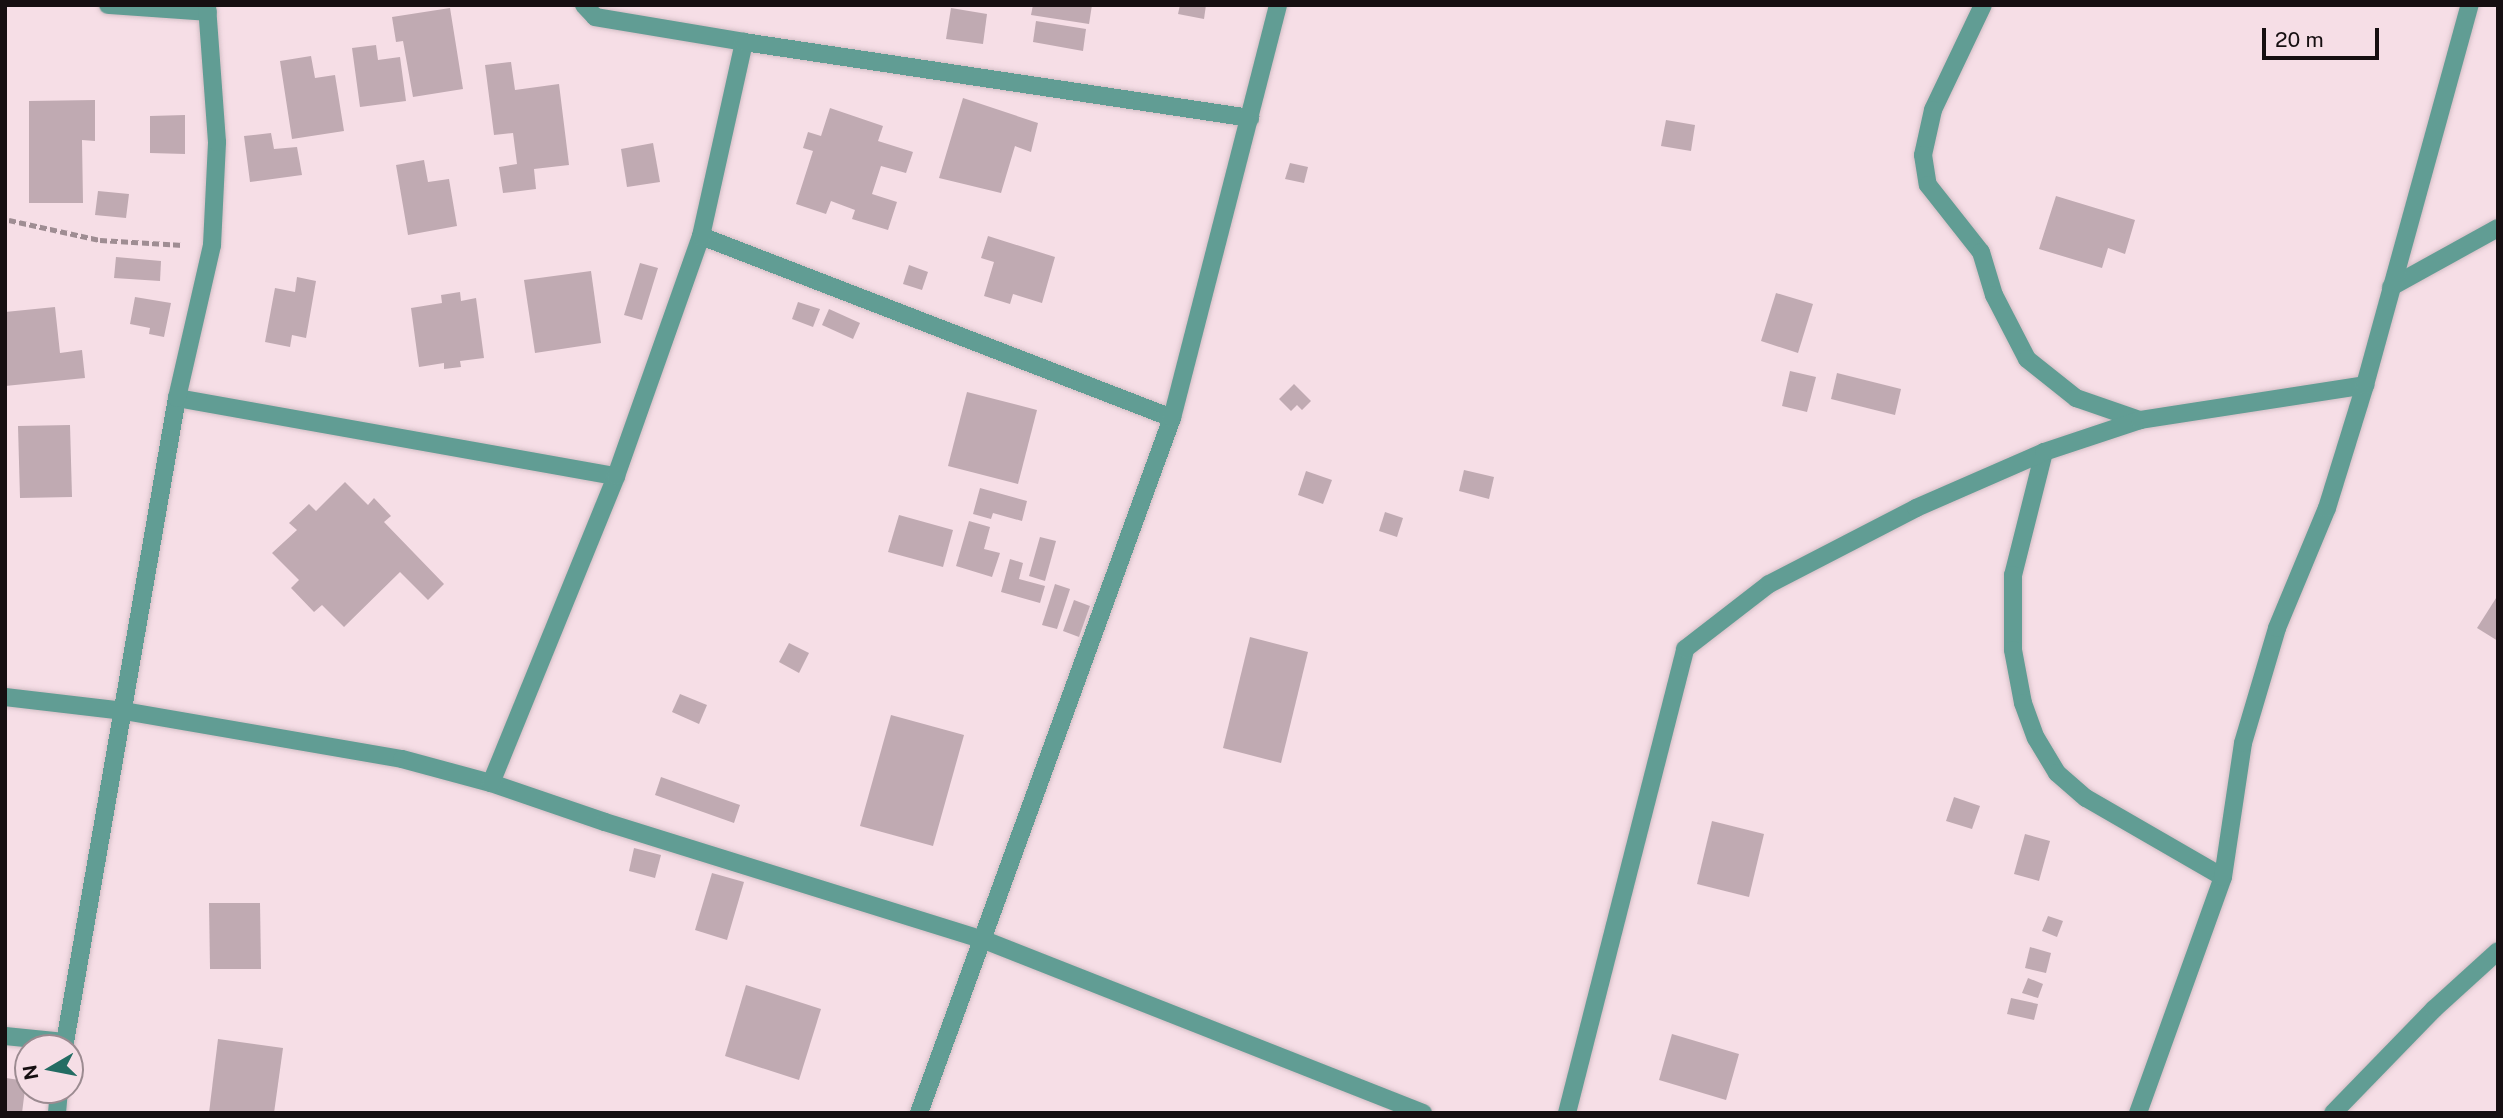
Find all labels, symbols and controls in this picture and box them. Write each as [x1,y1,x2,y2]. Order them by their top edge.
scale bar [2265,14,2382,58]
text: 20 m [2275,27,2324,52]
north arrow [14,1034,84,1104]
text: N [18,1063,42,1082]

